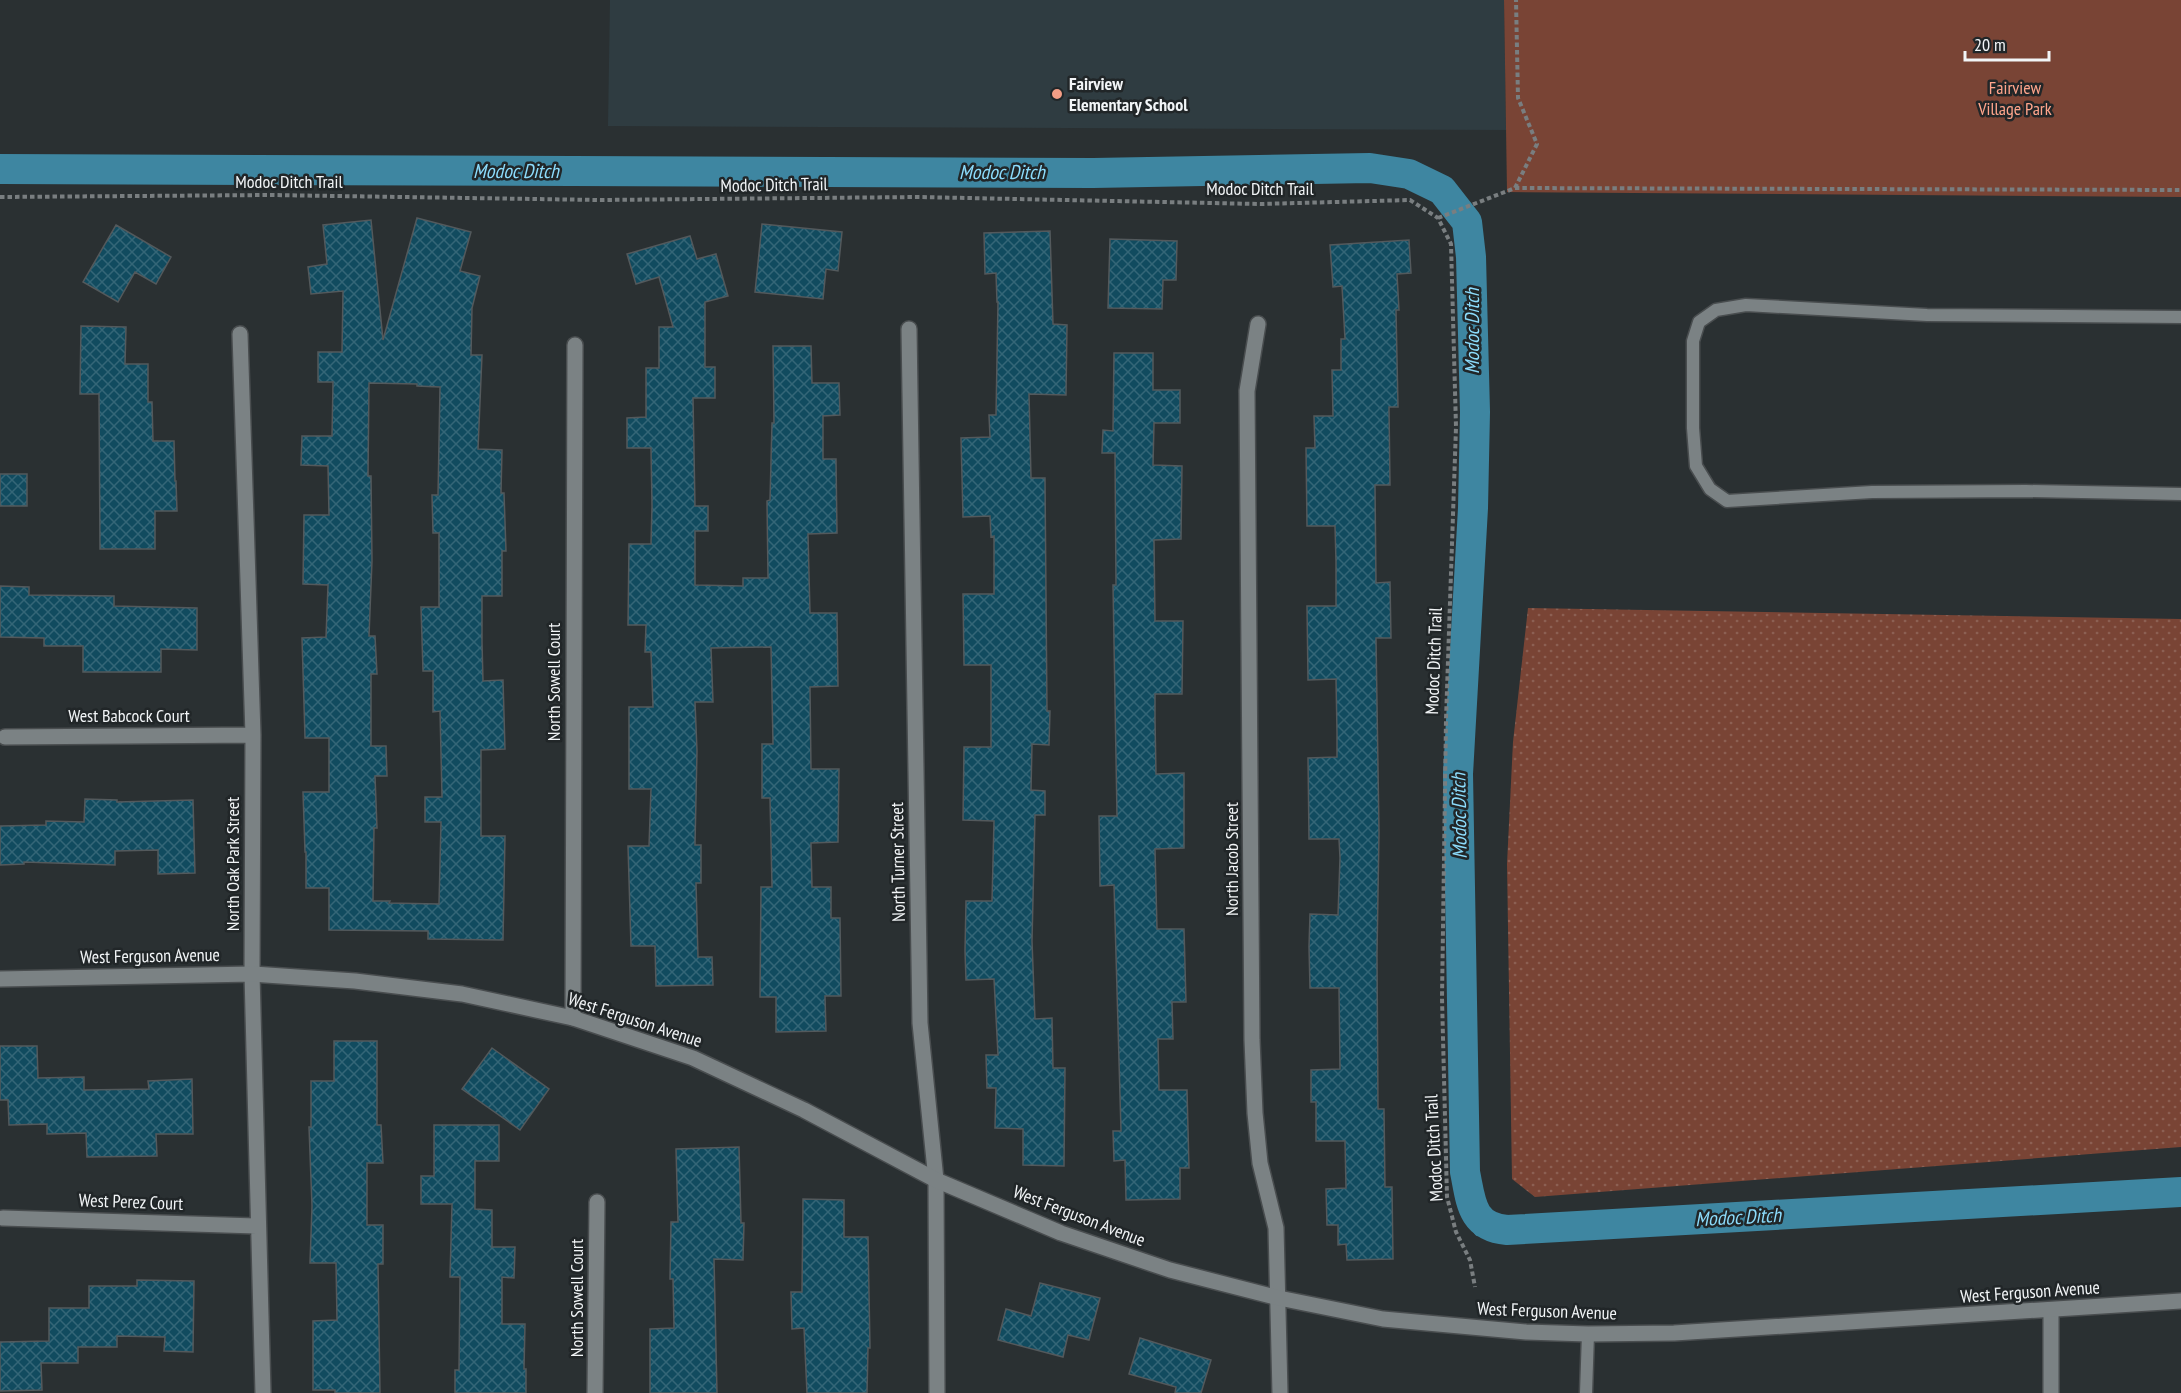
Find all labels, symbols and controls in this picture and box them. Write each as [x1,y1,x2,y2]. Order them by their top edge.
scale bar [1965,24,2049,62]
text: 20 m [1974,33,2006,56]
place label: Fairview Elementary School [1069,72,1188,116]
park label: Fairview Village Park [1977,76,2052,120]
marker: Fairview Elementary School [1050,87,1064,101]
water label: Modoc Ditch [473,158,560,184]
water label: Modoc Ditch [959,159,1046,185]
street label: Modoc Ditch Trail [235,170,343,193]
street label: Modoc Ditch Trail [720,172,829,197]
street label: Modoc Ditch Trail [1206,177,1314,200]
water label: Modoc Ditch [1459,287,1485,374]
street label: Modoc Ditch Trail [1420,606,1447,715]
street label: North Sowell Court [542,623,565,741]
street label: West Babcock Court [68,704,190,727]
water label: Modoc Ditch [1445,772,1473,859]
street label: North Oak Park Street [221,797,244,931]
street label: North Turner Street [885,802,910,922]
street label: North Jacob Street [1220,802,1243,916]
street label: West Ferguson Avenue [80,943,220,968]
street label: West Ferguson Avenue [565,987,705,1052]
street label: Modoc Ditch Trail [1419,1093,1448,1202]
street label: West Ferguson Avenue [1010,1180,1149,1251]
street label: West Perez Court [78,1188,184,1215]
water label: Modoc Ditch [1694,1202,1783,1232]
street label: North Sowell Court [565,1239,588,1357]
street label: West Ferguson Avenue [1959,1275,2100,1308]
street label: West Ferguson Avenue [1477,1297,1617,1324]

